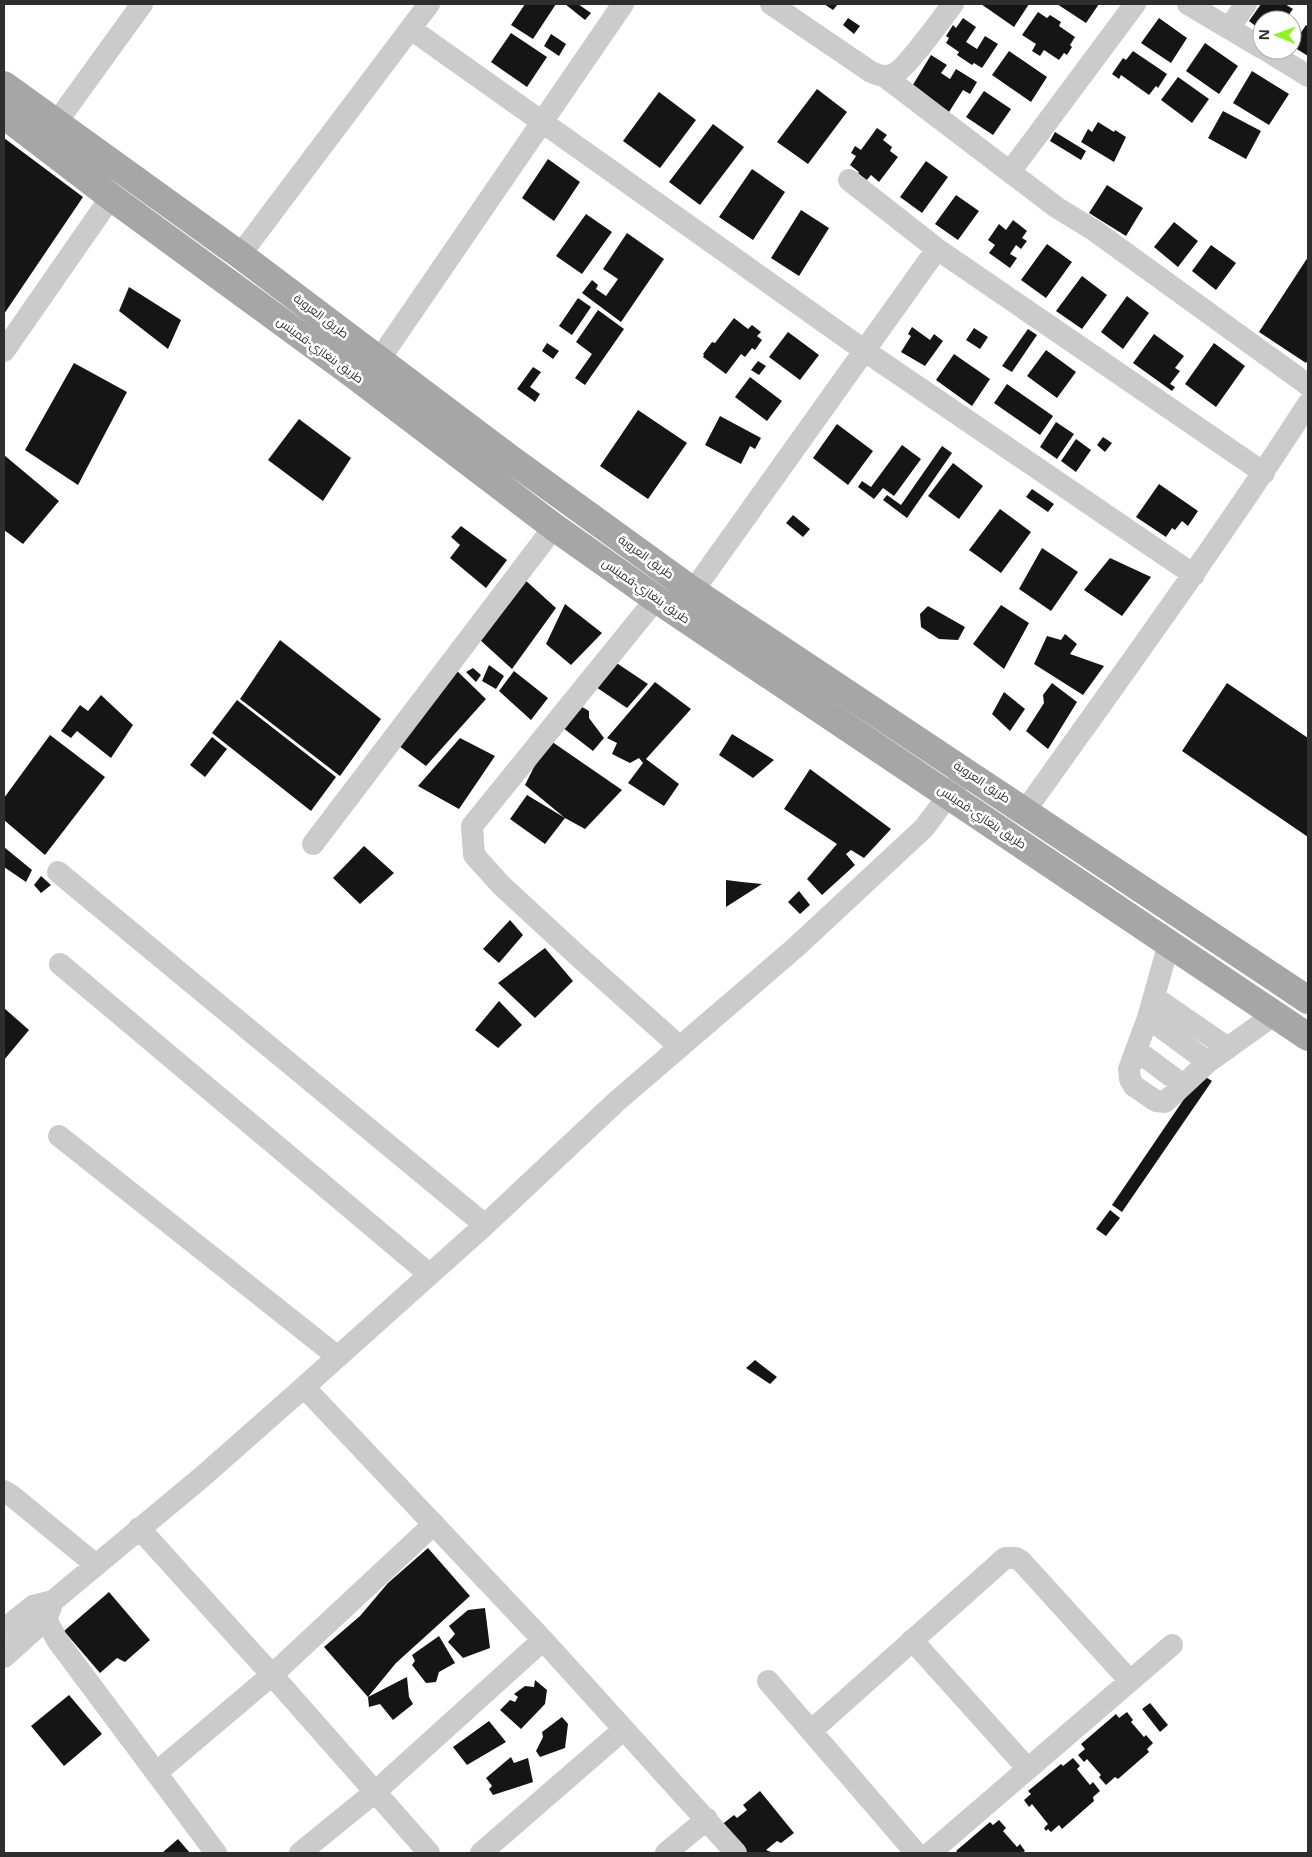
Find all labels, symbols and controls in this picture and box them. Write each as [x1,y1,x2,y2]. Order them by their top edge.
north arrow [1252,10,1302,60]
text: N [1254,29,1273,41]
street label: طريق العروبة [290,289,352,342]
street label: طريق بنغازي-قمينس [272,312,367,389]
street label: طريق العروبة [615,531,678,583]
street label: طريق بنغازي-قمينس [598,554,694,629]
street label: طريق العروبة [951,756,1014,807]
street label: طريق بنغازي-قمينس [933,781,1030,854]

